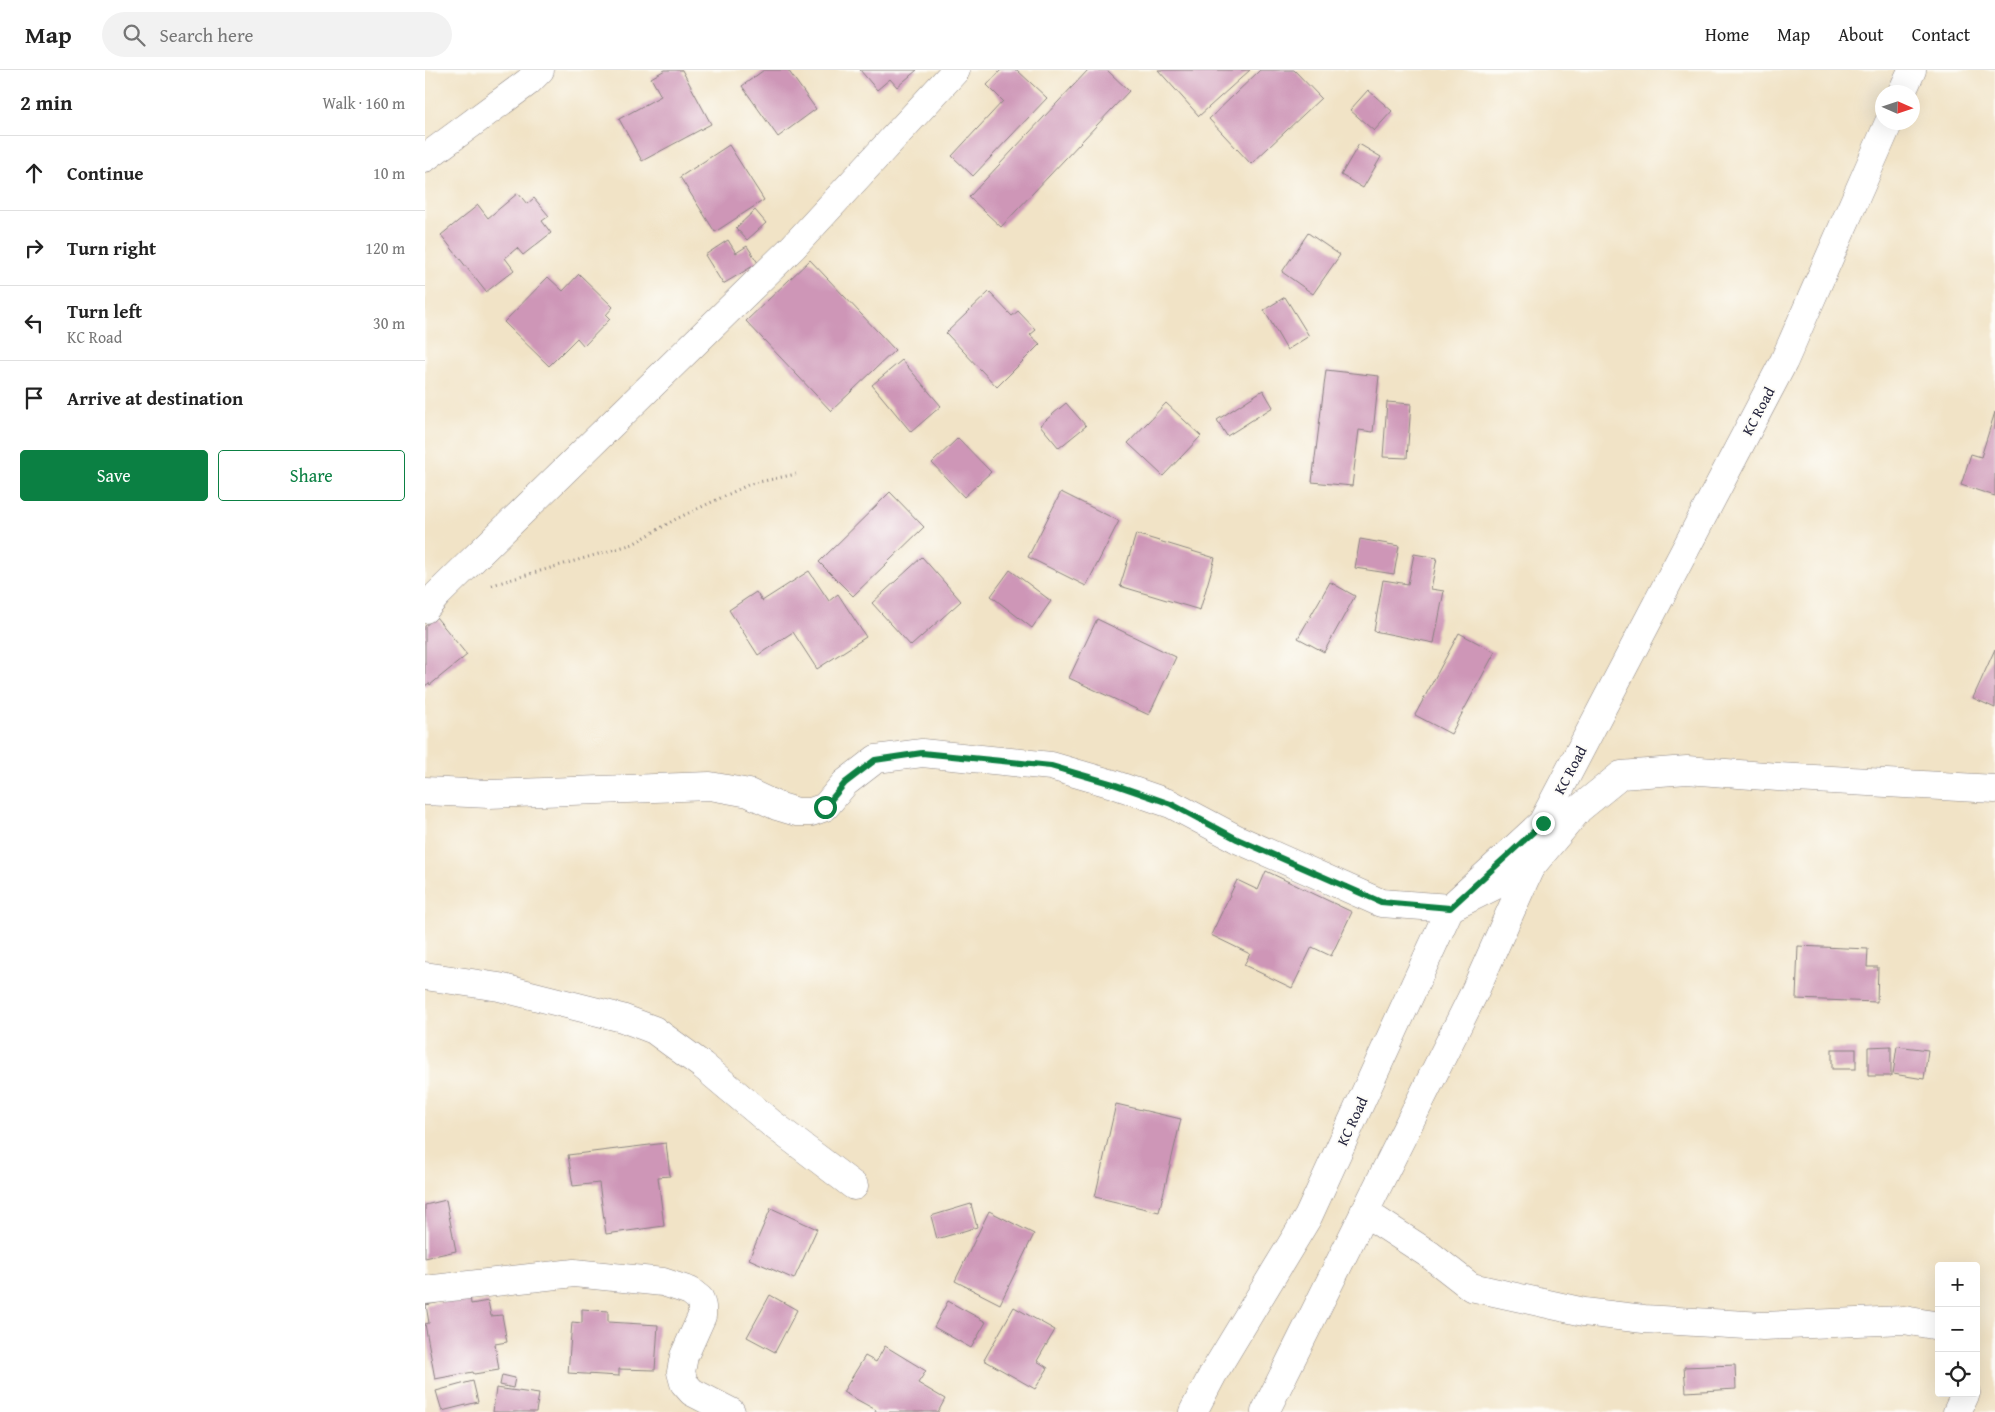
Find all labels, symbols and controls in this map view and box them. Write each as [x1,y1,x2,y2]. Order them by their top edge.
search box [102,12,452,57]
text: Map [25,17,72,52]
icon: search [120,21,148,49]
text: Search here [160,21,253,49]
text: Home [1705,21,1749,48]
text: Map [1777,21,1810,48]
text: About [1838,21,1884,48]
text: Contact [1912,21,1970,48]
north arrow [1875,85,1920,130]
text: 2 min [20,87,72,118]
text: Walk · 160 m [322,91,405,115]
icon: ahead [20,159,48,187]
text: Continue [67,159,144,187]
text: 10 m [373,161,405,185]
icon: right [20,234,48,262]
text: Turn right [67,234,156,262]
text: 120 m [365,236,405,260]
text: Turn left [67,297,142,325]
icon: left [20,309,48,337]
text: 30 m [373,311,405,335]
text: KC Road [67,325,122,349]
street label: KC Road [1737,383,1779,439]
icon: arrive [20,384,48,412]
text: Arrive at destination [67,384,243,412]
button: Save [20,450,208,501]
button: Share [218,450,405,501]
street label: KC Road [1549,742,1591,798]
route start [814,796,837,819]
route end [1532,812,1555,835]
street label: KC Road [1332,1093,1372,1149]
map controls [1935,1262,1980,1397]
button: + [1935,1262,1980,1307]
button: − [1935,1307,1980,1352]
button: locate [1935,1352,1980,1397]

